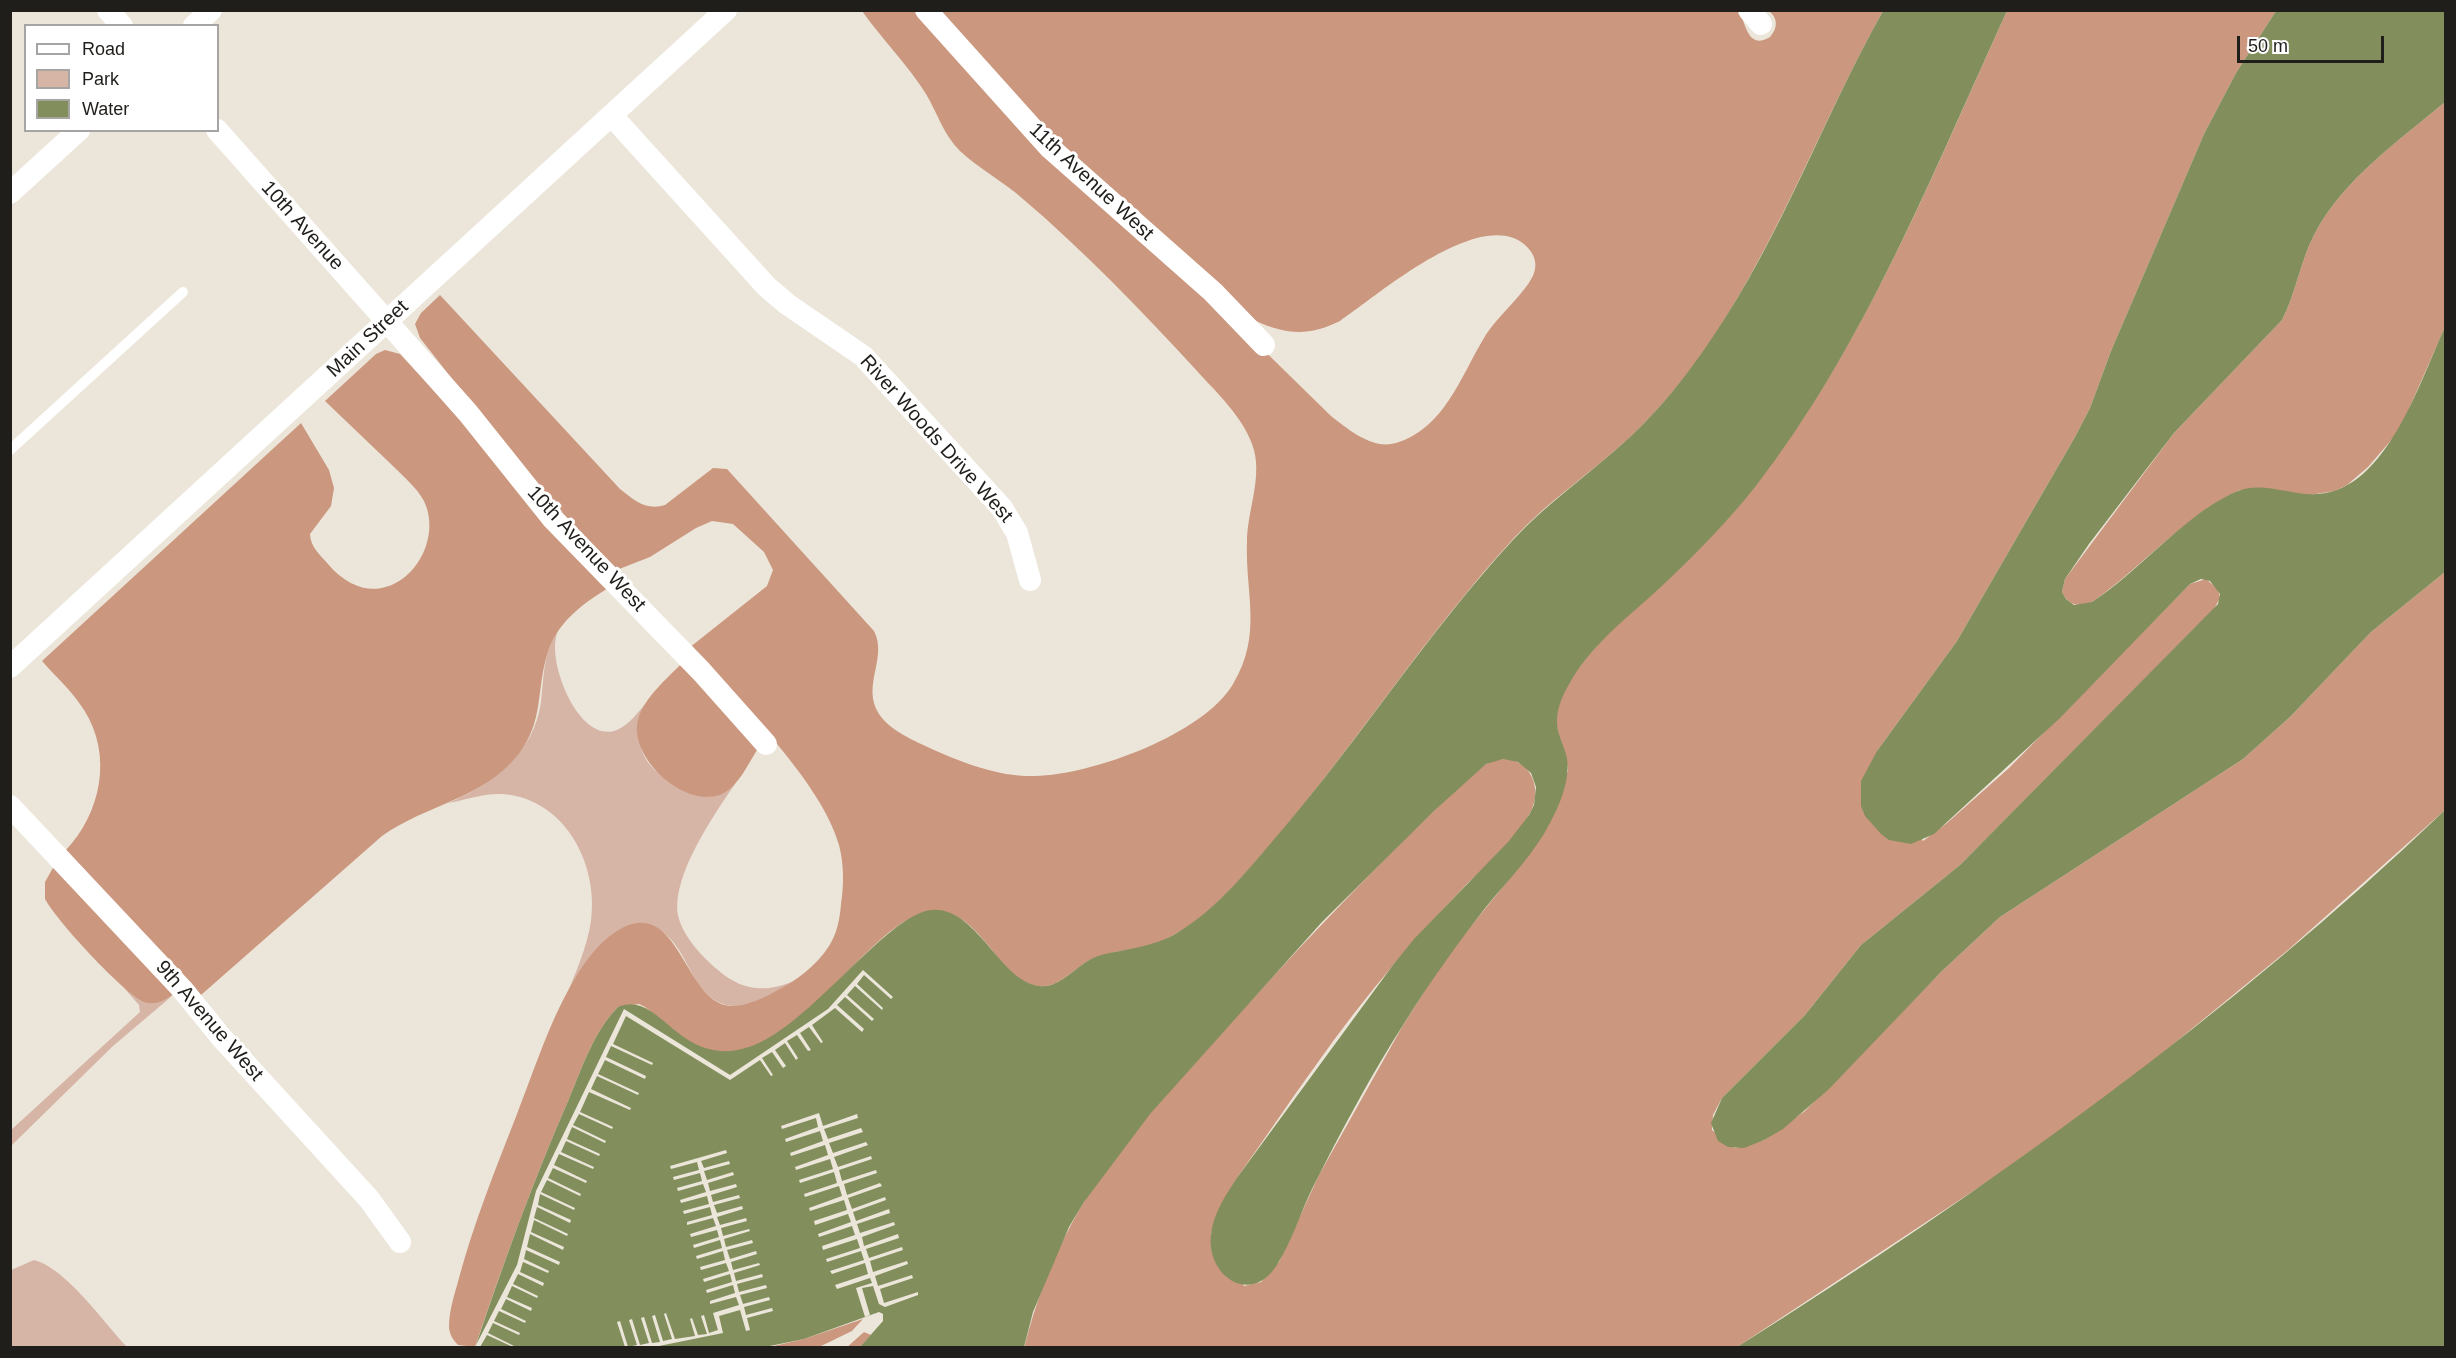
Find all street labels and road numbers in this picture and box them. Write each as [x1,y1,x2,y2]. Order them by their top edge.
street label: 11th Avenue West [1024,118,1158,246]
street label: 10th Avenue [256,176,348,276]
street label: Main Street [322,295,414,383]
street label: River Woods Drive West [854,350,1018,528]
street label: 10th Avenue West [522,481,650,617]
street label: 9th Avenue West [150,956,268,1086]

